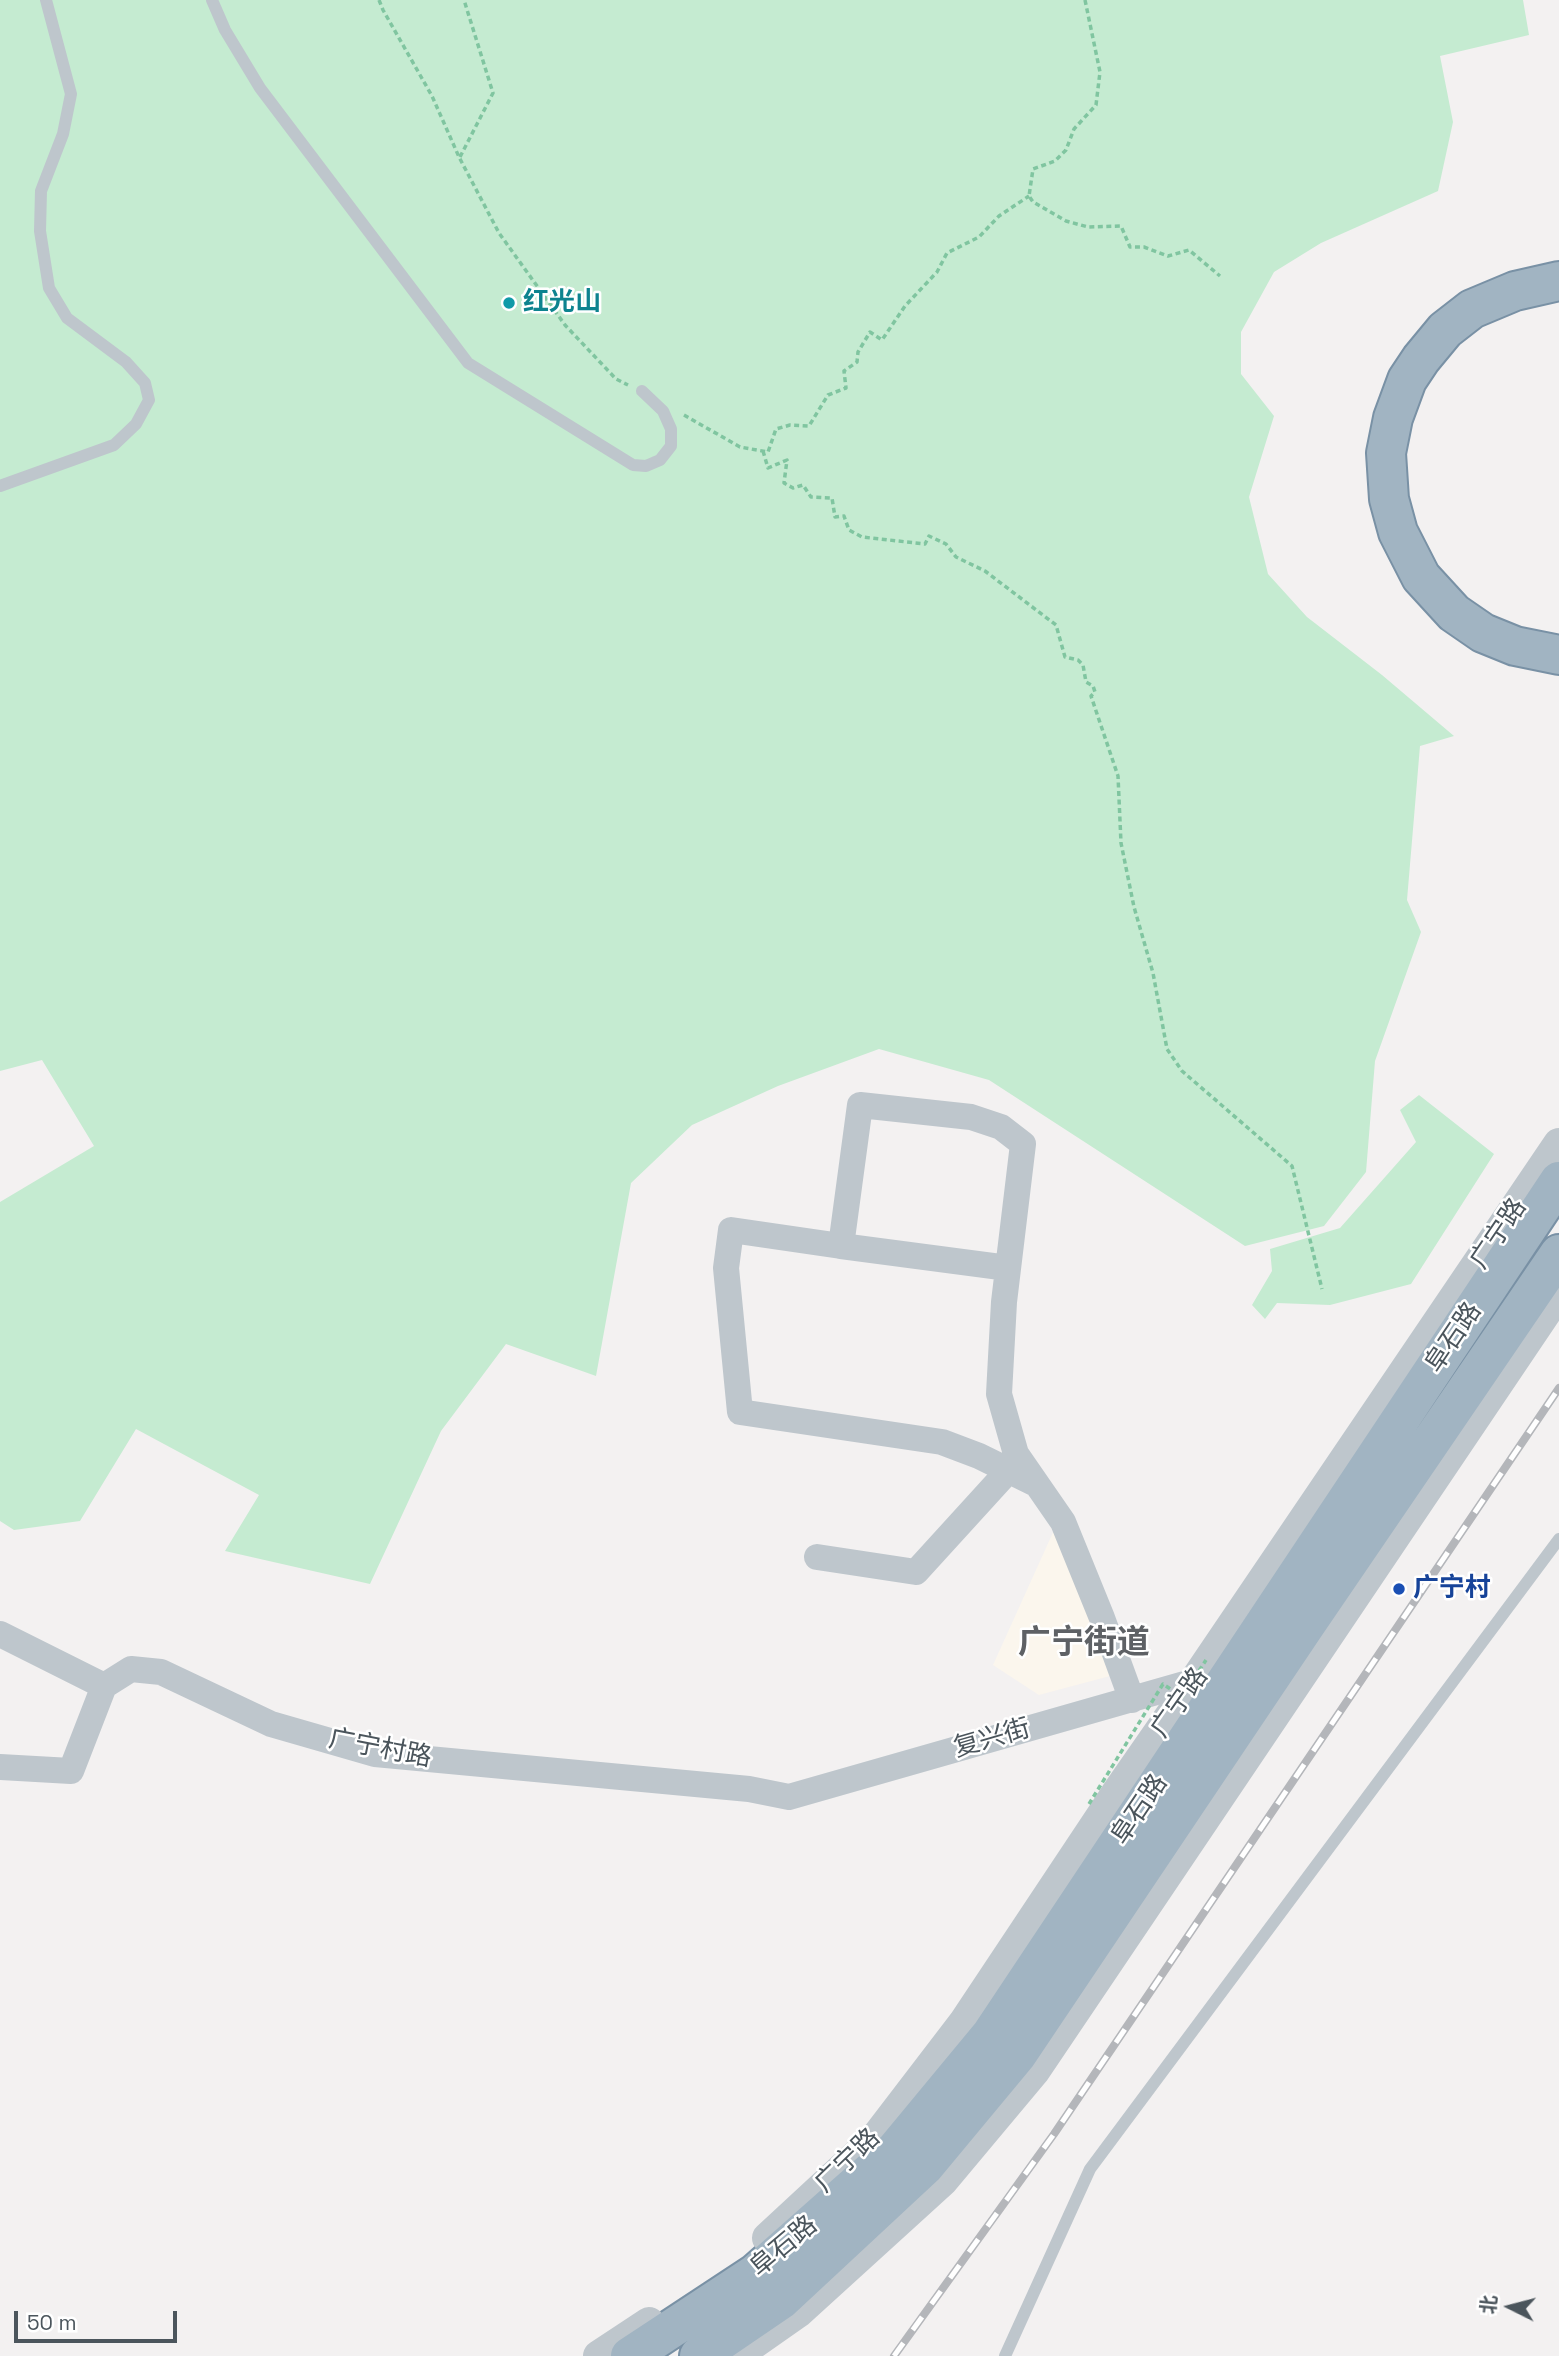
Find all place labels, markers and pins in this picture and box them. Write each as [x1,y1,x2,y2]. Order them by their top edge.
place label: 红光山 [523,287,601,319]
marker: 红光山 [501,295,517,311]
place label: 广宁村 [1413,1573,1491,1605]
marker: 广宁村 [1391,1581,1407,1597]

